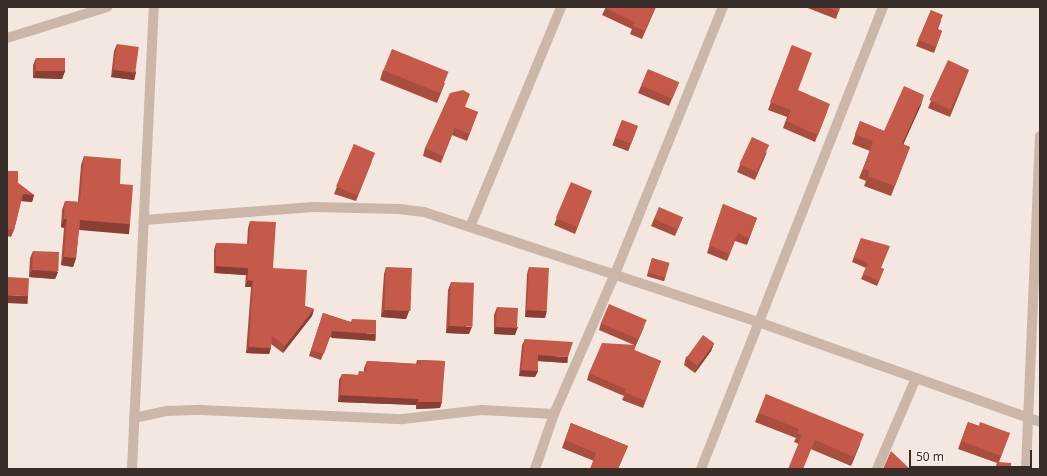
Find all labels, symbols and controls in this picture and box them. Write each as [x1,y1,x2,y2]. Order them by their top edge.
scale bar [911,442,1034,468]
text: 50 m [916,448,944,465]

